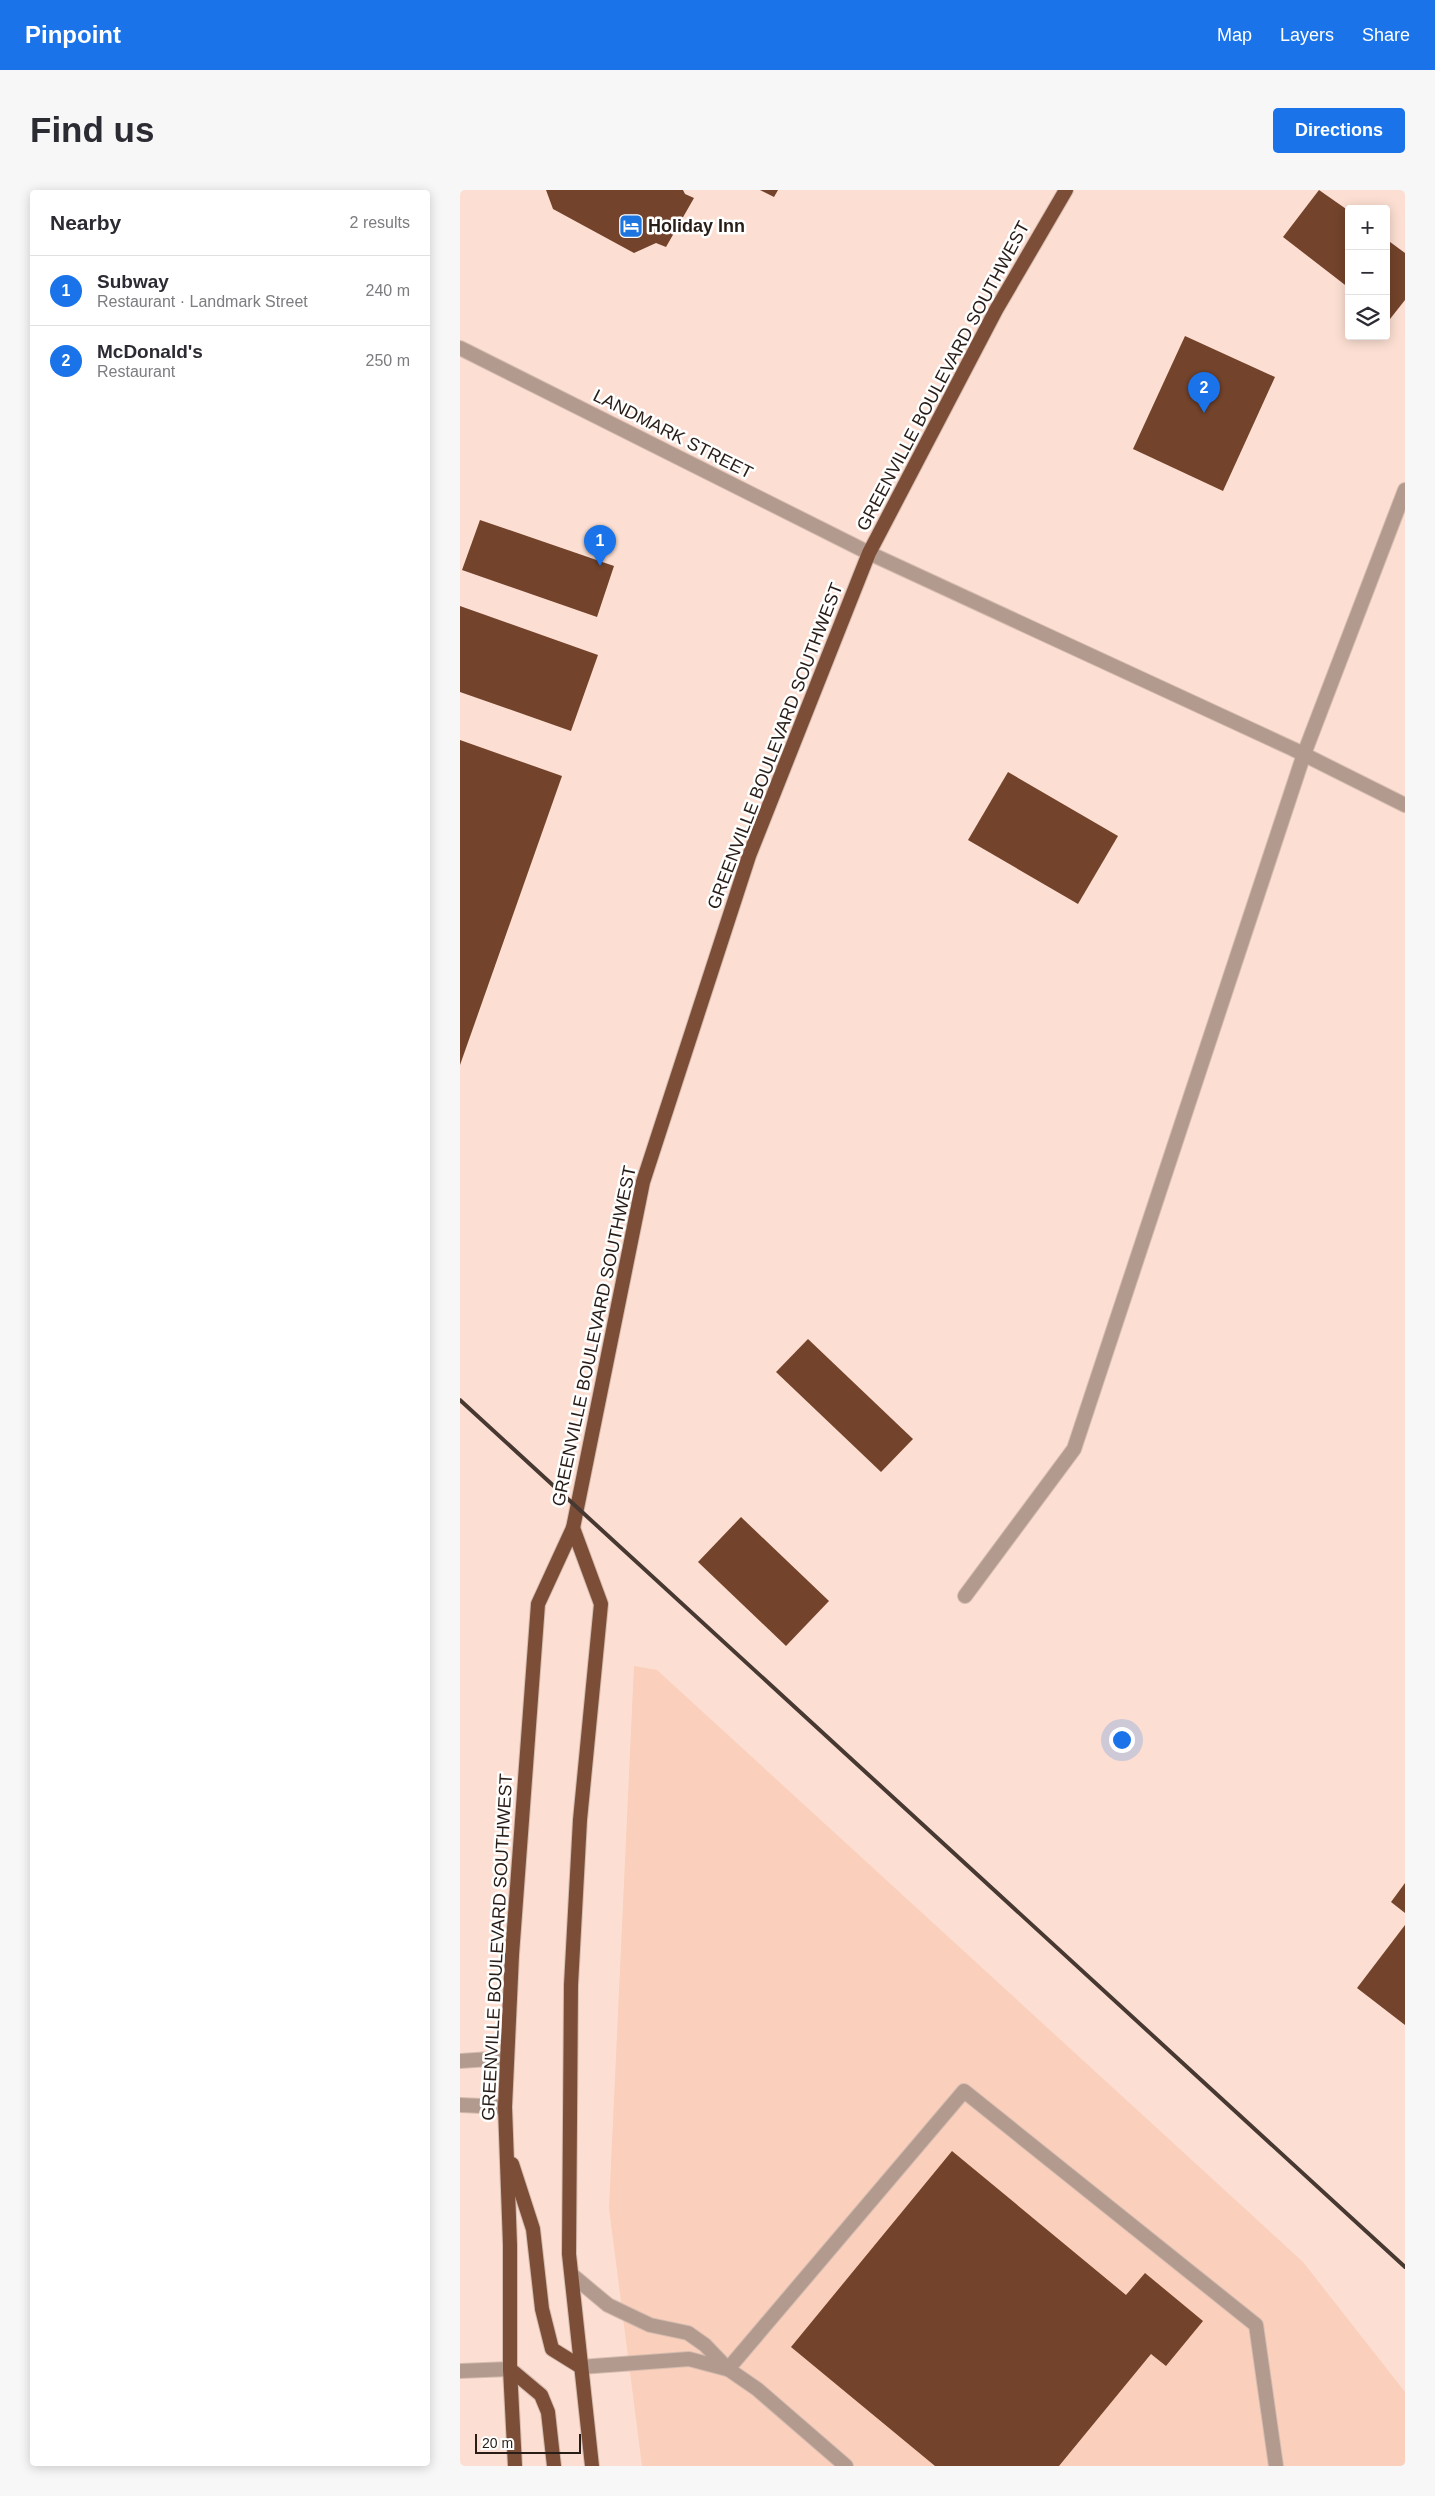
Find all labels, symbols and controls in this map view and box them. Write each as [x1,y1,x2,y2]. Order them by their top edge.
text: Pinpoint [25,21,121,48]
text: Map [1217,25,1252,45]
text: Layers [1280,25,1334,45]
text: Share [1362,25,1410,45]
button: Directions [1273,108,1405,153]
text: Find us [30,110,154,149]
map controls [1345,205,1390,340]
button: + [1345,205,1390,250]
text: Nearby [50,211,121,234]
hotel icon: Holiday Inn [618,213,644,239]
text: 2 results [350,214,410,231]
place label: Holiday Inn [648,216,745,236]
street label: GREENVILLE BOULEVARD SOUTHWEST [853,218,1033,534]
button: − [1345,250,1390,295]
text: Subway [97,271,169,292]
text: 1 [62,282,70,299]
text: 240 m [366,282,410,299]
text: Restaurant · Landmark Street [97,293,308,310]
button: layers [1345,295,1390,340]
text: McDonald's [97,341,203,362]
text: 2 [62,352,70,369]
text: 250 m [366,352,410,369]
text: Restaurant [97,363,175,380]
pin: 2 [1188,372,1220,413]
street label: LANDMARK STREET [590,385,756,483]
pin: 1 [584,525,616,566]
street label: GREENVILLE BOULEVARD SOUTHWEST [703,580,847,912]
street label: GREENVILLE BOULEVARD SOUTHWEST [548,1164,640,1508]
your location [1109,1727,1135,1753]
street label: GREENVILLE BOULEVARD SOUTHWEST [478,1773,516,2121]
scale bar [475,2431,581,2454]
text: 20 m [482,2435,513,2451]

